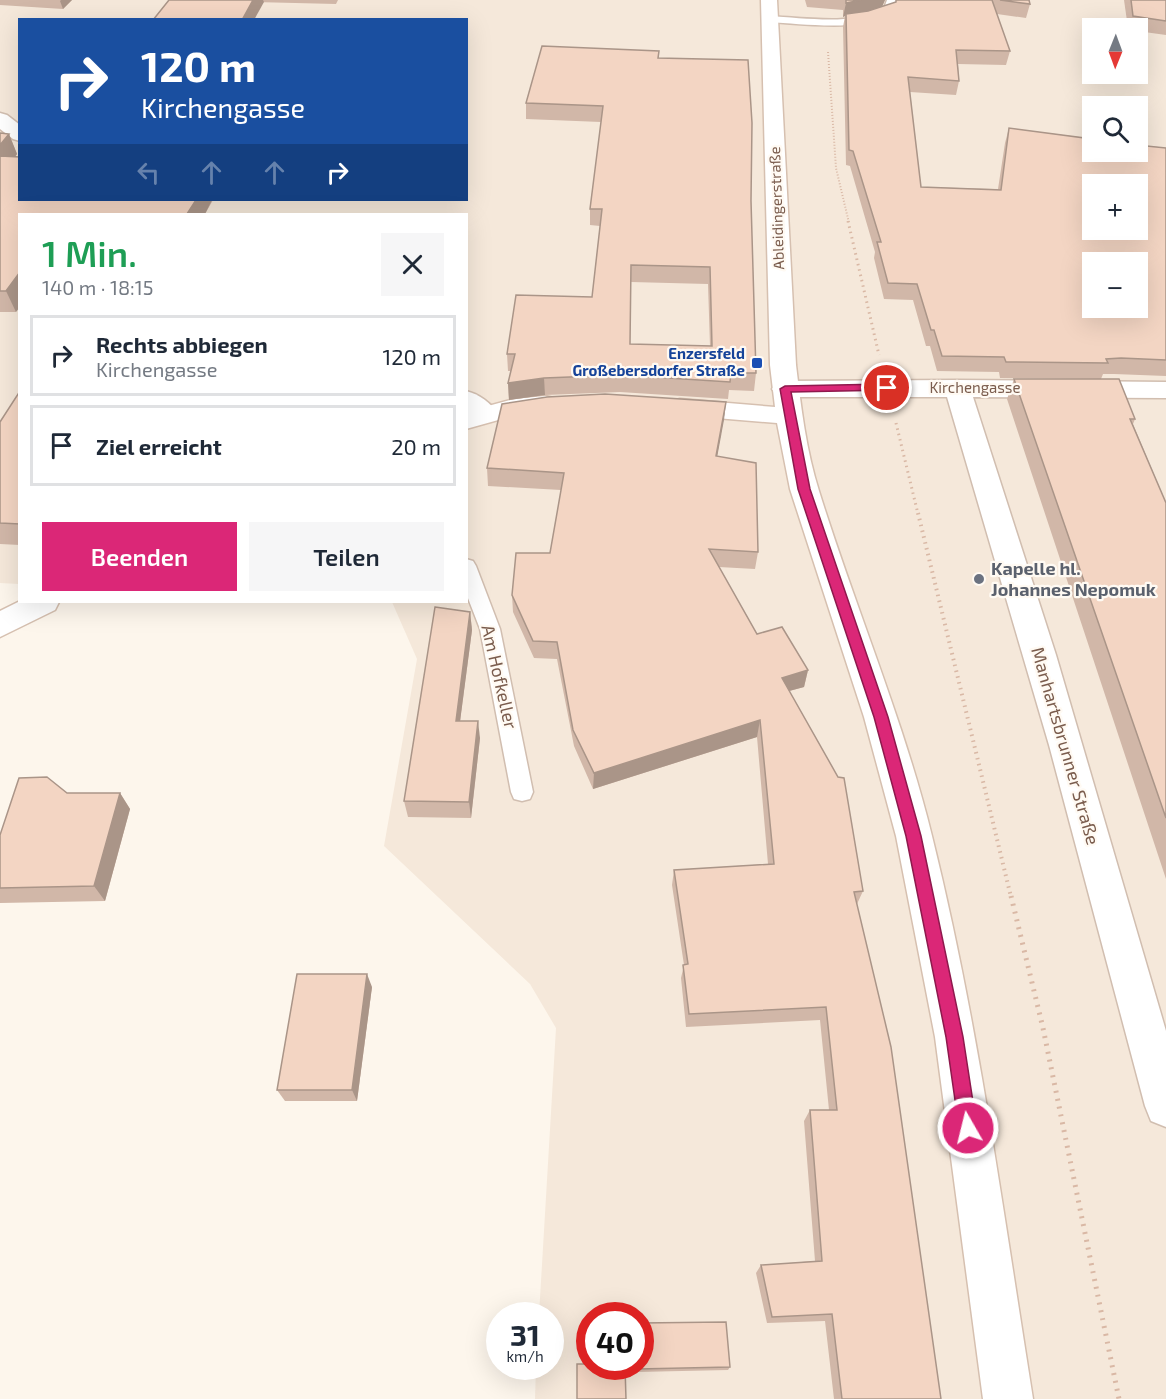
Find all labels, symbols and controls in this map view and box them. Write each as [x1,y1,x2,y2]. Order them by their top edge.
north arrow [1082,18,1148,84]
map controls [1082,18,1148,318]
text: 120 m [141,40,256,90]
icon: right [42,42,120,120]
text: Kirchengasse [141,91,305,123]
button: search [1082,96,1148,162]
street label: Ableidingerstraße [765,146,787,270]
icon: left [132,156,165,189]
icon: ahead [195,156,228,189]
icon: ahead [258,156,291,189]
icon: right [321,156,354,189]
button: + [1082,174,1148,240]
text: 1 Min. [42,231,137,274]
button: close [381,233,444,296]
button: − [1082,252,1148,318]
text: 140 m · 18:15 [42,275,153,299]
text: Rechts abbiegen [96,331,268,357]
icon: right [45,339,78,372]
text: 120 m [382,343,441,369]
place label: Enzersfeld Großebersdorfer Straße [573,344,745,379]
marker: Enzersfeld Großebersdorfer Straße [750,356,764,370]
text: Kirchengasse [96,357,217,381]
pin [861,362,912,413]
icon: arrive [870,371,903,404]
street label: Kirchengasse [929,378,1021,396]
icon: arrive [45,429,78,462]
text: Ziel erreicht [96,433,222,459]
text: 20 m [391,433,441,459]
button: Beenden [42,522,237,591]
button: Teilen [249,522,444,591]
place label: Kapelle hl. Johannes Nepomuk [991,557,1156,600]
marker: Kapelle hl. Johannes Nepomuk [972,572,986,586]
street label: Am Hofkeller [477,623,523,731]
street label: Manhartsbrunner Straße [1027,644,1105,847]
position arrow [936,1096,1000,1160]
speed limit sign: 40 [576,1302,654,1380]
text: 31 [510,1316,540,1352]
text: km/h [506,1347,544,1365]

